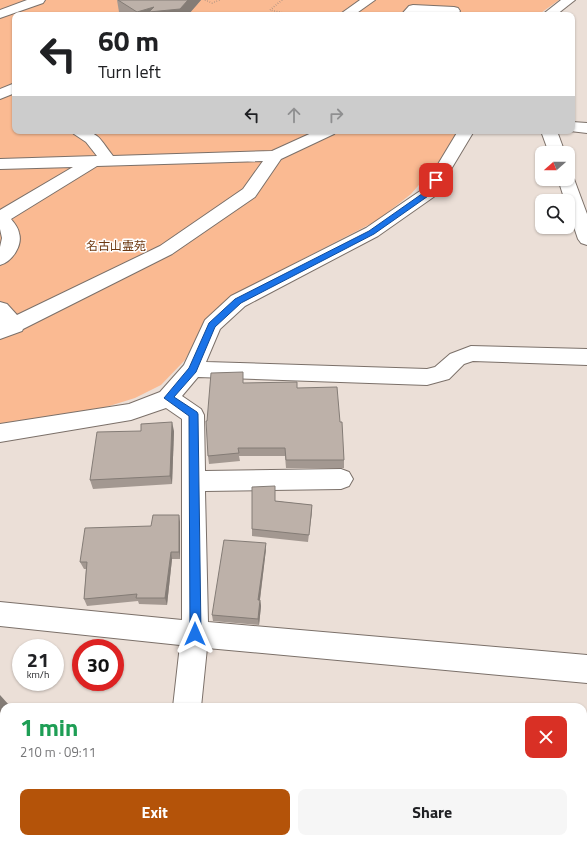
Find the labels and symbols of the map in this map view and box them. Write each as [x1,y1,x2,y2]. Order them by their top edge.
north arrow [535,146,575,186]
pin [419,163,453,197]
park label: 名古山霊苑 [86,236,146,255]
position arrow [174,613,216,655]
speed limit sign: 30 [72,639,124,691]

